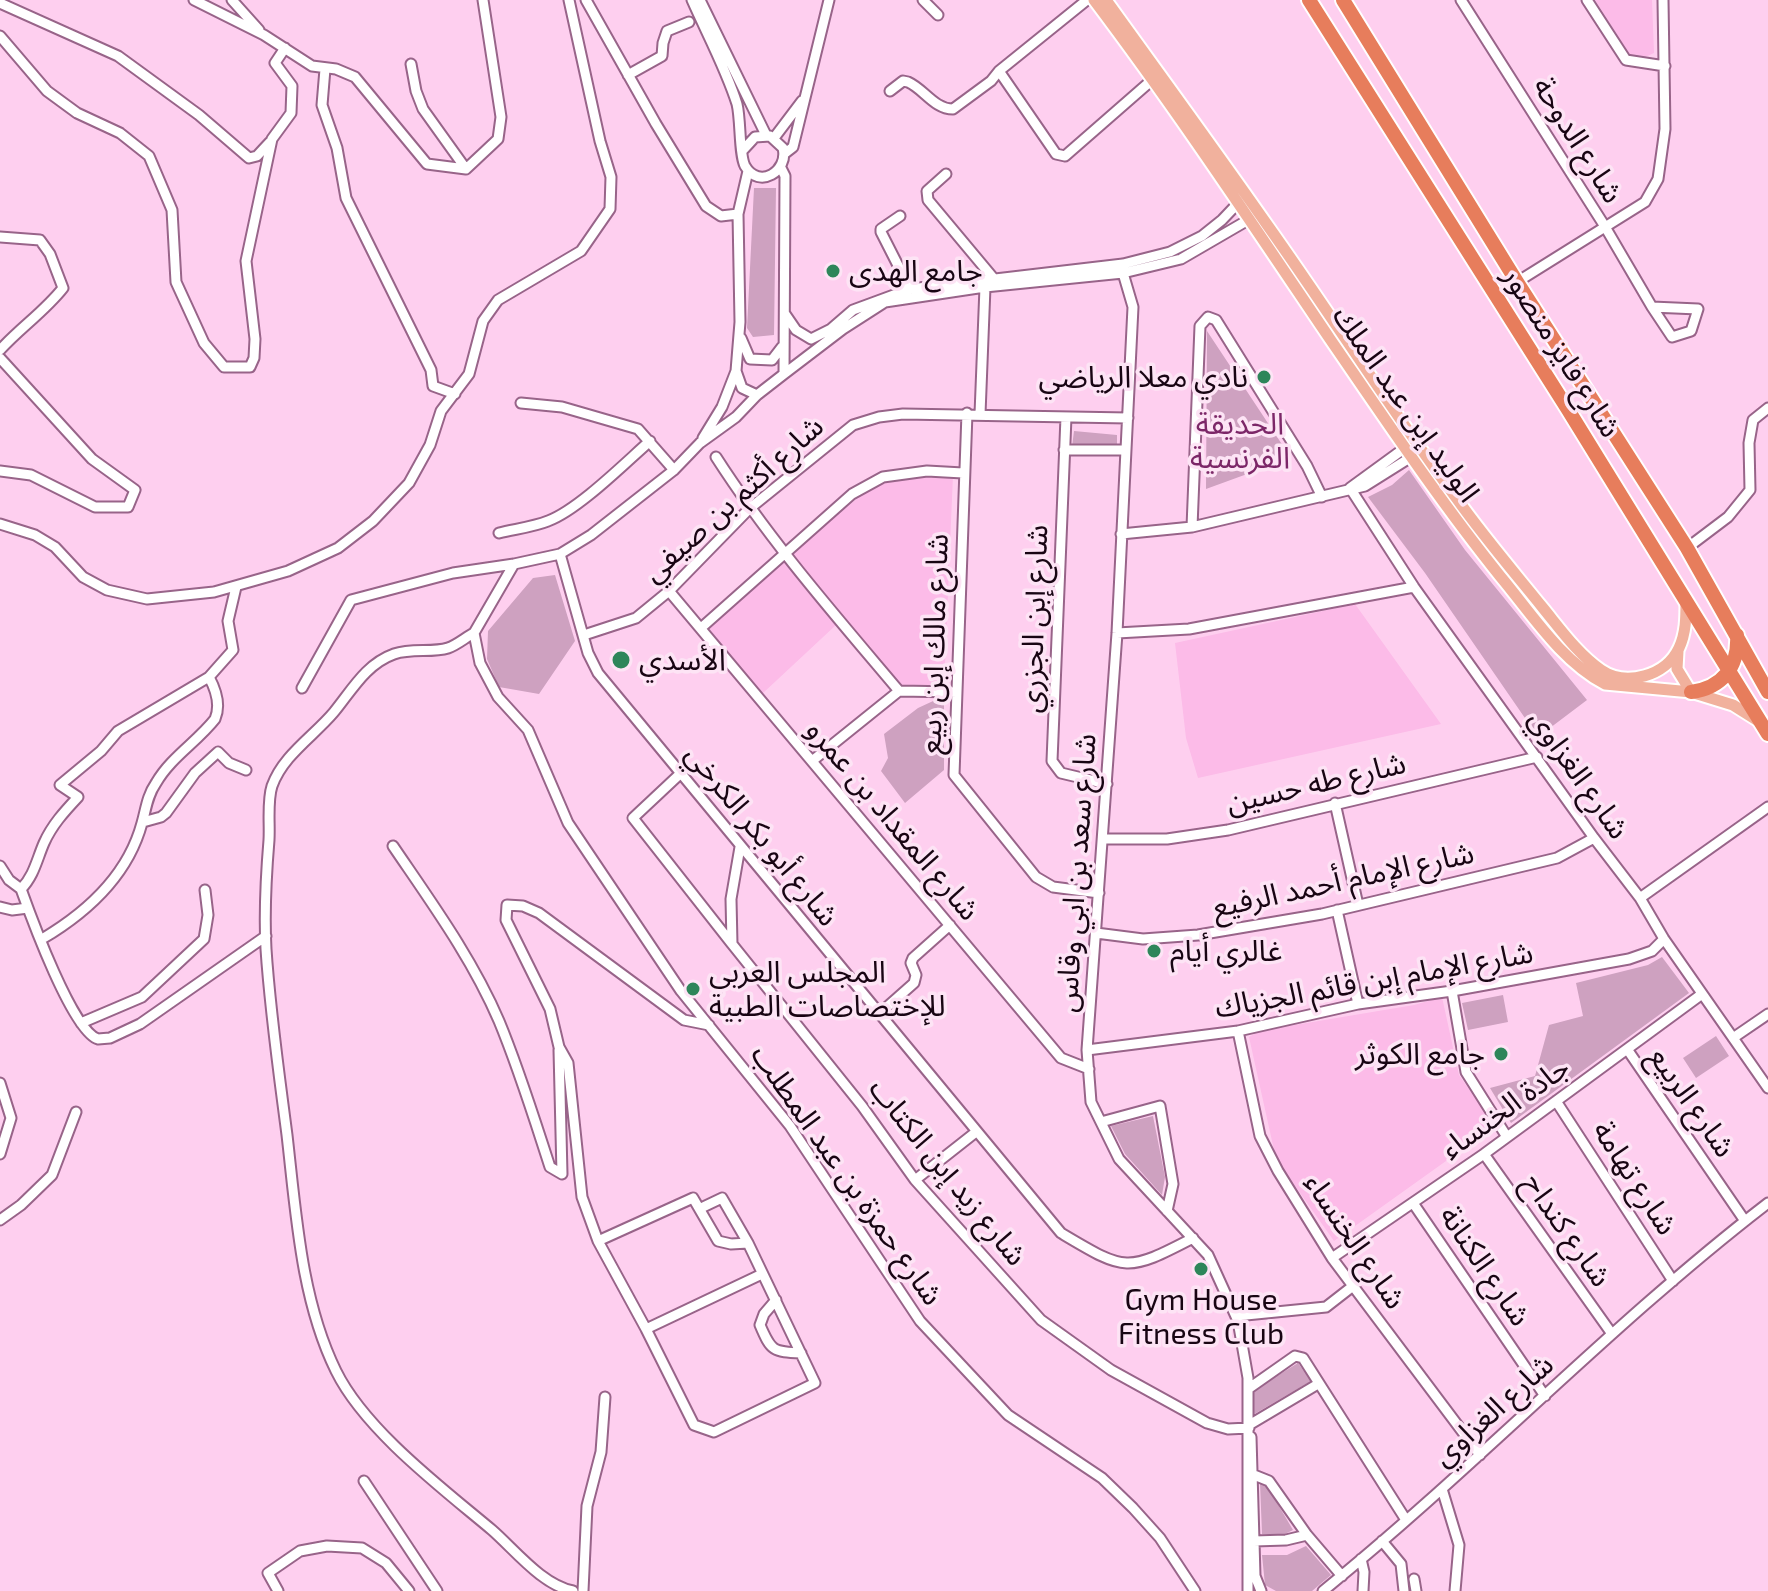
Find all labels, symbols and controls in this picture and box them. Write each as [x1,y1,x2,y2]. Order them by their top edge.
street label: شارع الدوحة [1525,70,1631,210]
place label: جامع الهدى [849,253,983,289]
street label: شارع فايز منصور [1495,260,1629,444]
marker: جامع الهدى [824,262,842,280]
street label: الوليد إبن عبد الملك [1325,299,1487,509]
place label: نادي معلا الرياضي [1039,359,1248,395]
marker: نادي معلا الرياضي [1255,368,1273,386]
park label: الحديقة الفرنسية [1190,406,1290,476]
street label: شارع أكثم بن صيفي [635,408,831,590]
street label: شارع إبن الجزري [1013,524,1055,714]
street label: شارع مالك إبن ربيع [912,533,956,755]
place label: الأسدي [639,642,726,678]
marker: الأسدي [610,649,632,671]
street label: شارع الغزاوي [1521,702,1637,846]
street label: شارع المقداد بن عمرو [799,712,987,928]
street label: شارع سعد بن ابي وقاس [1048,732,1104,1014]
street label: شارع أبو بكر الكرخي [678,737,846,933]
street label: شارع طه حسين [1223,745,1409,821]
street label: شارع الإمام أحمد الرفيع [1209,835,1477,925]
place label: غالري أيام [1170,933,1282,969]
street label: شارع الإمام إبن قائم الجزياك [1212,934,1536,1026]
marker: غالري أيام [1145,942,1163,960]
place label: المجلس العربي للإختصاصات الطبية [709,954,945,1024]
marker: المجلس العربي للإختصاصات الطبية [684,980,702,998]
place label: جامع الكوثر [1355,1036,1485,1072]
street label: شارع حمزة بن عبد المطلب [743,1038,951,1312]
street label: شارع الربيع [1641,1040,1743,1164]
marker: جامع الكوثر [1492,1045,1510,1063]
street label: جادة الخنساء [1434,1049,1576,1167]
street label: شارع زيد إبن الكتاب [861,1071,1035,1273]
street label: شارع تهامة [1585,1114,1685,1242]
street label: شارع الخنساء [1296,1166,1414,1316]
street label: شارع كنداح [1515,1166,1619,1294]
street label: شارع الكنانة [1432,1199,1538,1333]
marker: Gym House Fitness Club [1192,1260,1210,1278]
place label: Gym House Fitness Club [1118,1282,1284,1352]
street label: شارع الغزاوي [1425,1346,1561,1474]

